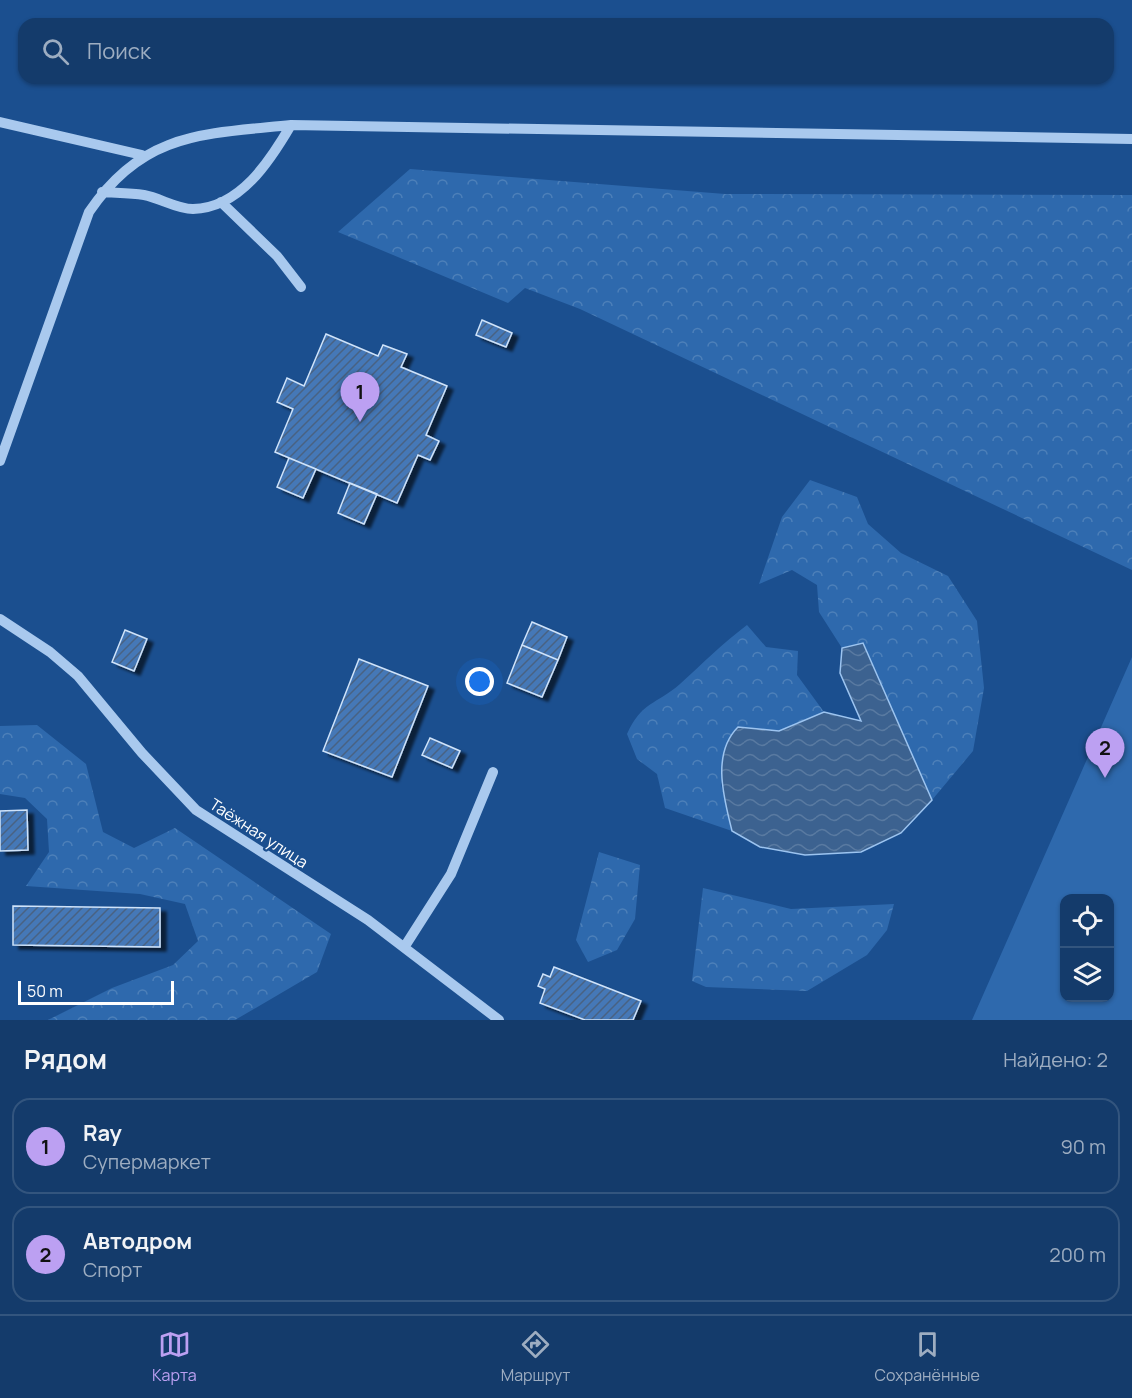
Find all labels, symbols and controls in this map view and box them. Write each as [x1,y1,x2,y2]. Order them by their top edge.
search box [18,18,1114,84]
icon: search [39,35,72,68]
text: Поиск [87,36,151,66]
pin: 1 [340,372,380,422]
your location [465,667,494,696]
pin: 2 [1086,728,1124,778]
street label: Таёжная улица [206,793,312,873]
map controls [1060,894,1114,1002]
button: locate [1060,894,1114,948]
button: layers [1060,948,1114,1002]
scale bar [18,978,174,1006]
text: 50 m [27,980,63,1002]
text: Рядом [24,1041,107,1077]
text: Найдено: 2 [1003,1046,1108,1073]
text: Ray [83,1118,122,1148]
text: 1 [41,1133,50,1160]
text: 90 m [1060,1133,1106,1160]
text: Супермаркет [83,1148,211,1175]
text: Автодром [83,1226,192,1256]
text: 2 [40,1241,51,1268]
text: 200 m [1049,1241,1106,1268]
text: Спорт [83,1256,143,1283]
tab: Карта [152,1328,197,1386]
tab: Маршрут [501,1328,570,1386]
tab: Сохранённые [875,1328,980,1386]

